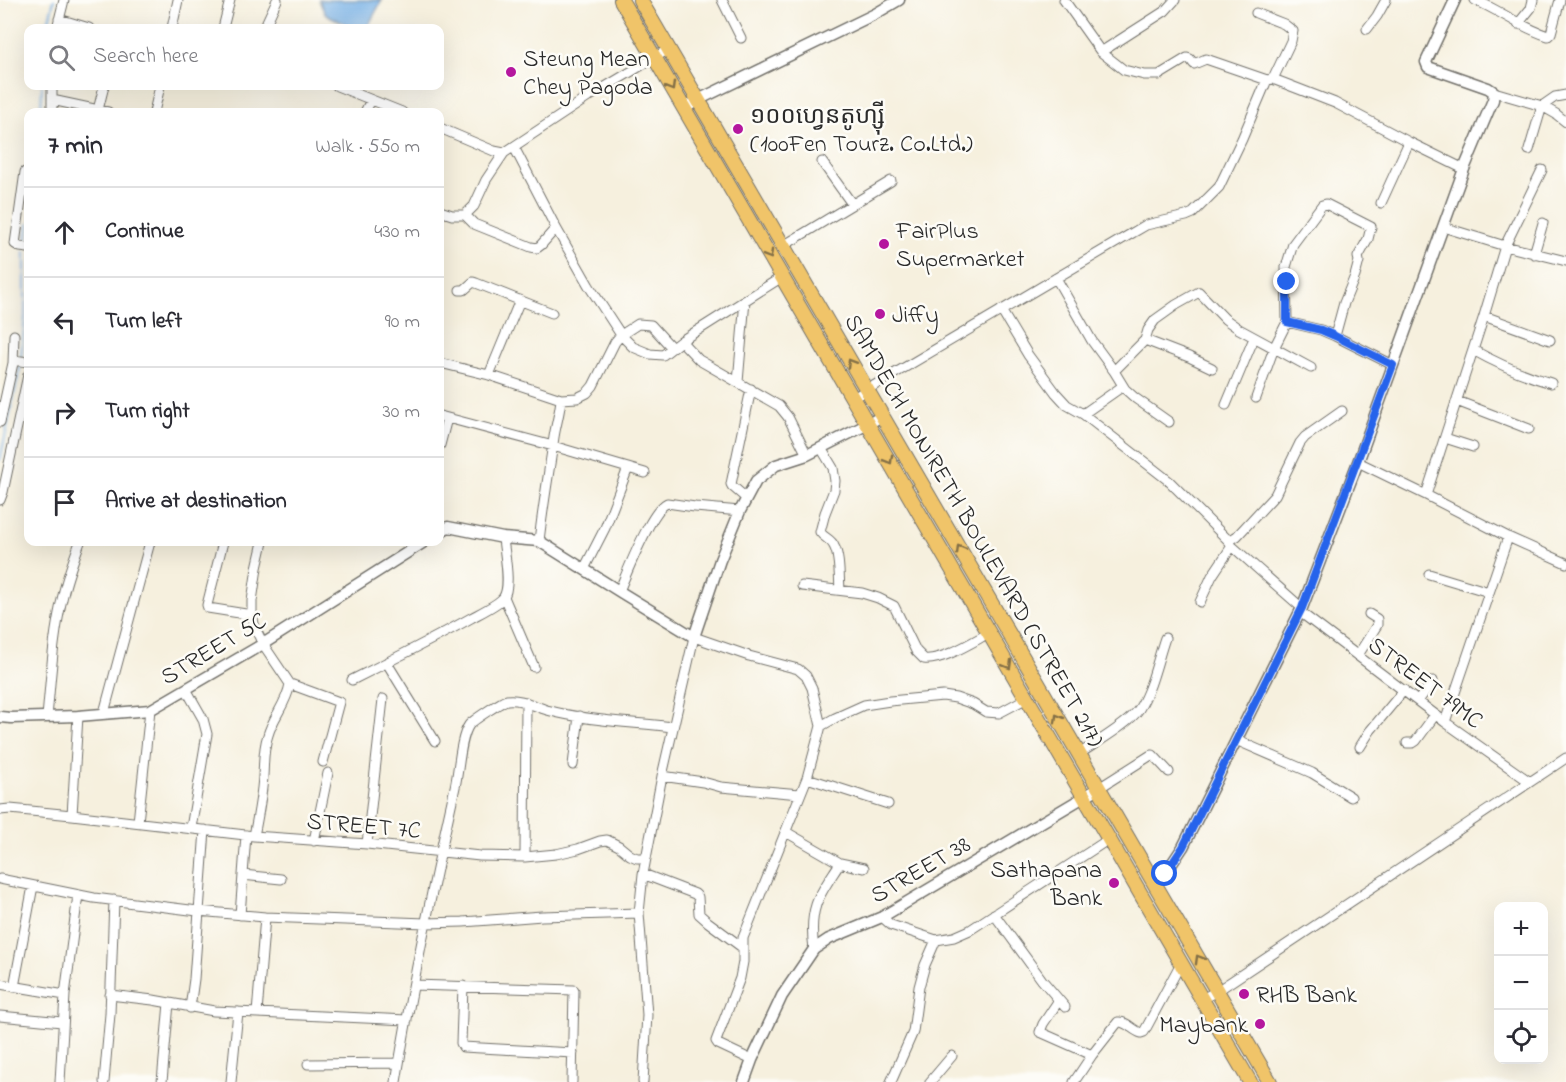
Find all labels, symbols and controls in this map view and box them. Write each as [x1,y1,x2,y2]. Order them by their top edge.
search box [24,24,444,90]
icon: search [45,41,78,74]
text: Search here [93,41,198,73]
place label: Steung Mean Chey Pagoda [523,43,653,107]
marker: Steung Mean Chey Pagoda [504,65,518,79]
one-way arrow [664,81,676,91]
place label: ១០០ហ្វេនតូហ្ស៊ី (100Fen Tourz. Co.Ltd.) [750,100,973,163]
marker: ១០០ហ្វេនតូហ្ស៊ី (100Fen Tourz. Co.Ltd.) [731,122,745,136]
text: 7 min [48,128,103,166]
text: Walk · 550 m [315,133,420,162]
place label: FairPlus Supermarket [895,215,1025,278]
icon: ahead [48,216,81,249]
text: Continue [105,216,184,248]
text: 430 m [374,218,420,247]
marker: FairPlus Supermarket [877,237,891,251]
one-way arrow [762,249,774,259]
route end [1273,268,1299,294]
place label: Jiffy [892,299,939,335]
icon: left [48,306,81,339]
text: Turn left [105,306,182,338]
marker: Jiffy [873,307,887,321]
text: 90 m [385,308,420,337]
street label: SAMDECH MONIRETH BOULEVARD (STREET 217) [834,308,1112,754]
one-way arrow [847,359,859,369]
icon: right [48,396,81,429]
text: Turn right [105,396,190,428]
text: 30 m [383,398,420,427]
one-way arrow [881,454,893,464]
icon: arrive [48,486,81,519]
text: Arrive at destination [105,486,287,518]
one-way arrow [956,545,967,555]
street label: STREET 5C [155,605,274,696]
street label: STREET 79MC [1360,629,1489,739]
one-way arrow [1000,659,1012,669]
one-way arrow [1054,714,1066,724]
street label: STREET 7C [305,805,422,850]
street label: STREET 38 [865,828,978,914]
place label: Sathapana Bank [990,854,1102,917]
route start [1151,860,1177,886]
marker: Sathapana Bank [1107,876,1121,890]
map controls [1494,902,1548,1064]
button: + [1494,902,1548,956]
one-way arrow [1194,955,1206,965]
button: − [1494,956,1548,1010]
place label: RHB Bank [1256,979,1357,1014]
marker: RHB Bank [1237,987,1251,1001]
place label: Maybank [1159,1009,1248,1045]
button: locate [1494,1010,1548,1064]
marker: Maybank [1253,1017,1267,1031]

